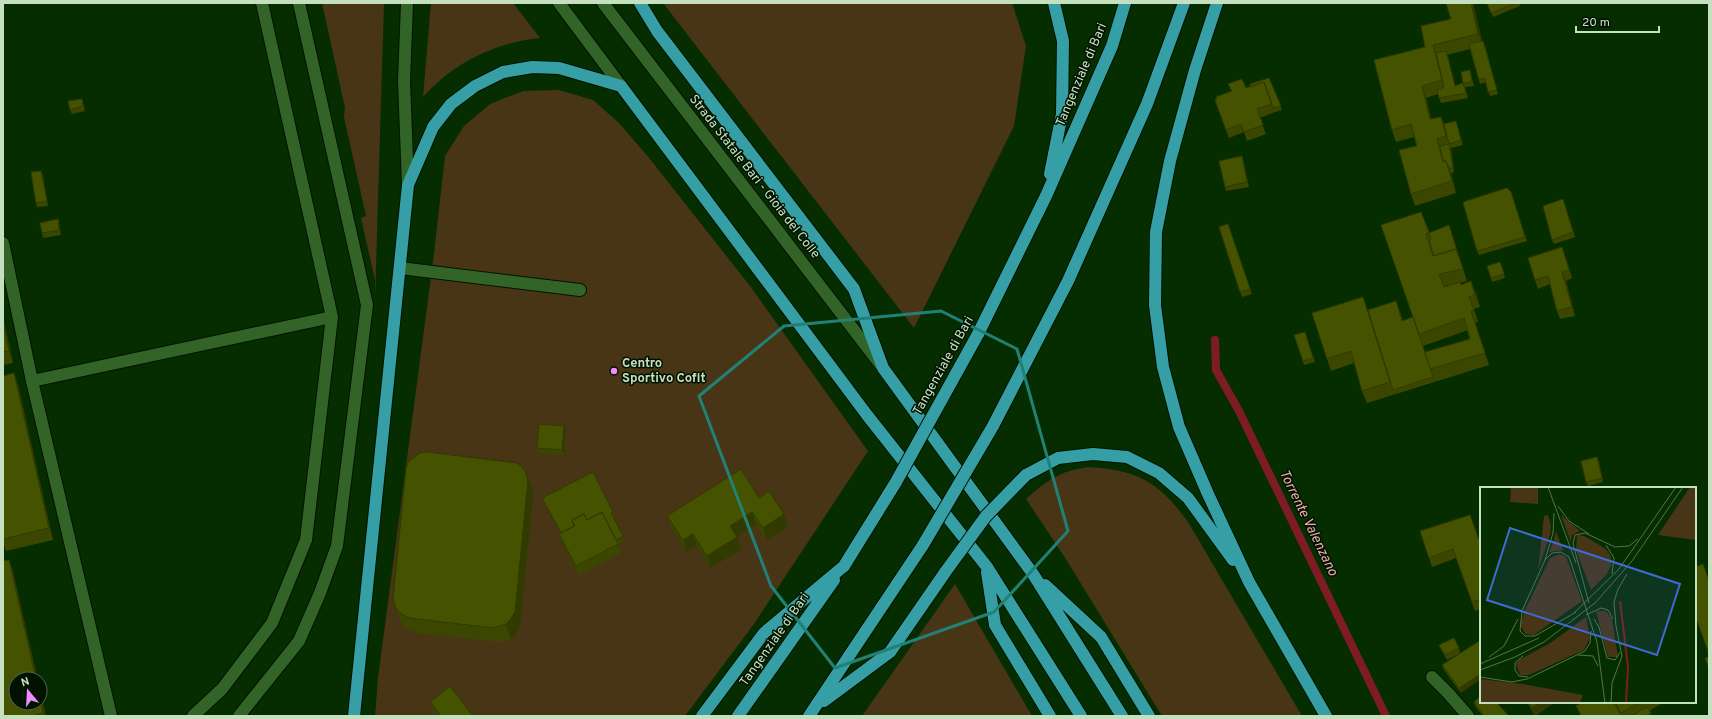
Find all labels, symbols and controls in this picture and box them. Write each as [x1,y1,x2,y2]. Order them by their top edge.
scale bar [1576,8,1659,34]
text: 20 m [1582,15,1610,31]
street label: Tangenziale di Bari [1053,21,1111,129]
street label: Strada Statale Bari - Gioia del Colle [685,92,823,262]
street label: Tangenziale di Bari [910,314,978,418]
place label: Centro Sportivo Cofit [622,356,706,387]
marker: Centro Sportivo Cofit [609,366,619,376]
water label: Torrente Valenzano [1275,467,1341,579]
inset map [1480,487,1696,703]
street label: Tangenziale di Bari [737,590,813,690]
north arrow [8,671,48,711]
text: N [19,675,31,690]

